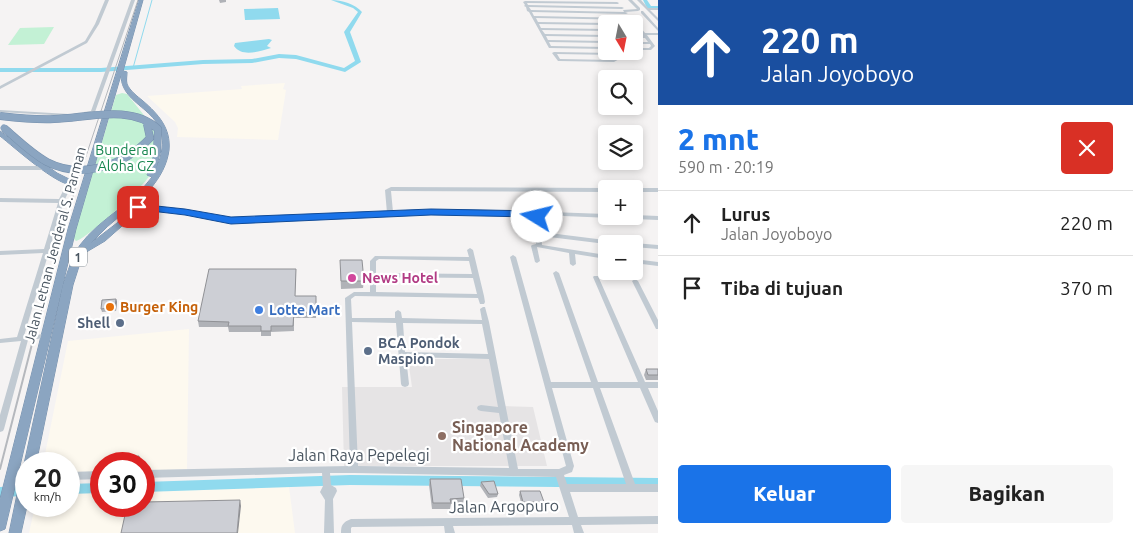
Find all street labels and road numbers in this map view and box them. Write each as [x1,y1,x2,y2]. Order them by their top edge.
street label: Jalan Letnan Jenderal S. Parman [21,145,89,345]
road number: 1 [69,248,87,266]
street label: Jalan Raya Pepelegi [288,446,430,464]
street label: Jalan Argopuro [449,496,559,516]

